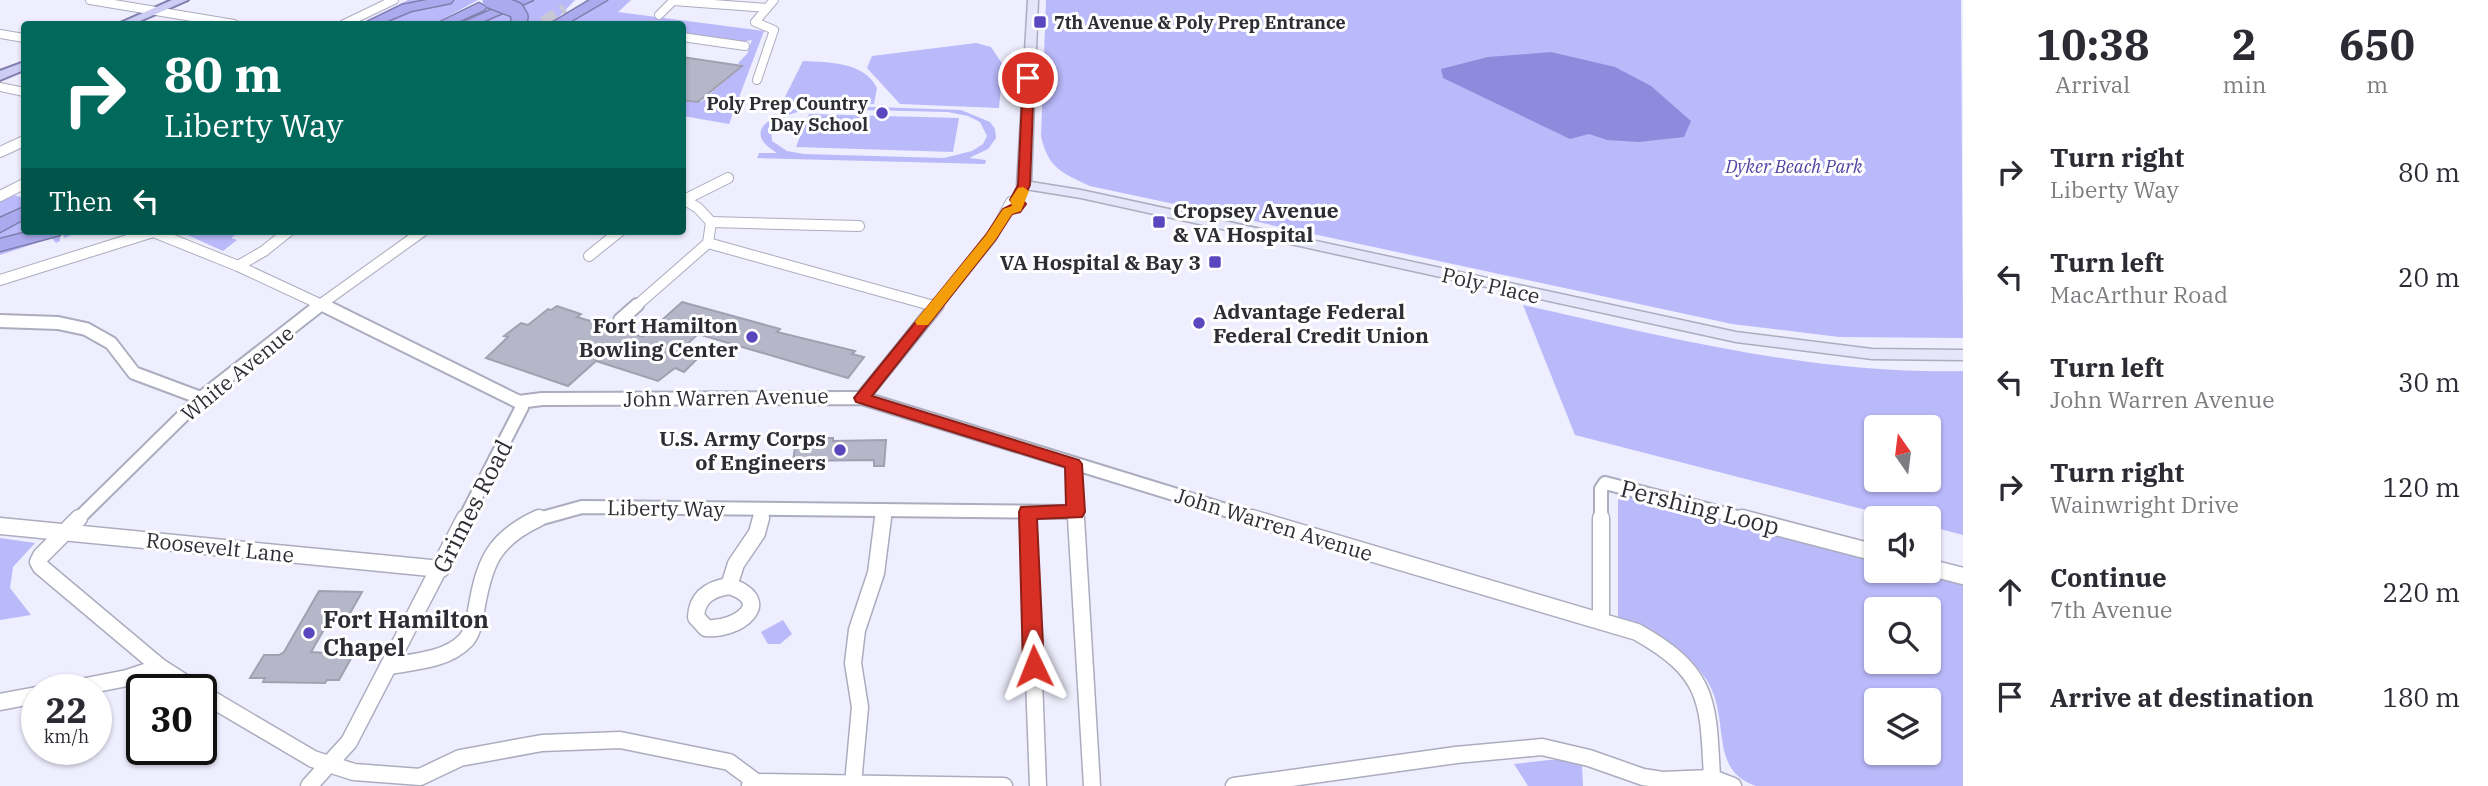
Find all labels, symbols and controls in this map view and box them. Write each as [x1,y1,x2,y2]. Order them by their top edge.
place label: 7th Avenue & Poly Prep Entrance [1054,11,1346,34]
marker: 7th Avenue & Poly Prep Entrance [1032,14,1048,30]
text: 10:38 [2036,17,2150,72]
text: 2 [2232,17,2257,72]
text: 650 [2339,17,2415,72]
text: 80 m [164,42,282,105]
pin [998,48,1058,108]
icon: right [49,49,140,140]
icon: arrive [1009,59,1047,97]
text: Arrival [2055,69,2130,99]
text: min [2223,69,2266,99]
text: m [2366,69,2388,99]
place label: Poly Prep Country Day School [706,92,869,136]
text: Liberty Way [164,104,343,146]
marker: Poly Prep Country Day School [874,105,890,121]
text: Turn right [2050,140,2184,174]
icon: right [1991,153,2029,191]
park label: Dyker Beach Park [1724,155,1863,178]
text: 80 m [2398,155,2460,189]
text: Liberty Way [2050,174,2179,204]
icon: left [127,182,165,220]
text: Then [49,184,113,218]
place label: Cropsey Avenue & VA Hospital [1173,196,1339,248]
marker: Cropsey Avenue & VA Hospital [1151,214,1167,230]
text: Turn left [2050,245,2164,279]
place label: VA Hospital & Bay 3 [1000,248,1201,276]
marker: VA Hospital & Bay 3 [1207,254,1223,270]
icon: left [1991,258,2029,296]
street label: Poly Place [1439,260,1543,310]
text: 20 m [2398,260,2460,294]
text: MacArthur Road [2050,279,2228,309]
place label: Advantage Federal Federal Credit Union [1213,297,1429,349]
place label: Fort Hamilton Bowling Center [579,311,739,363]
marker: Advantage Federal Federal Credit Union [1191,315,1207,331]
street label: White Avenue [175,319,299,427]
marker: Fort Hamilton Bowling Center [744,329,760,345]
text: Turn left [2050,350,2164,384]
icon: left [1991,363,2029,401]
text: 30 m [2398,365,2460,399]
street label: John Warren Avenue [623,381,829,413]
text: John Warren Avenue [2050,384,2275,414]
north arrow [1864,415,1941,492]
map controls [1864,415,1941,765]
place label: U.S. Army Corps of Engineers [659,424,826,476]
street label: Grimes Road [425,434,519,578]
marker: U.S. Army Corps of Engineers [832,442,848,458]
text: Turn right [2050,455,2184,489]
icon: right [1991,468,2029,506]
text: 120 m [2382,470,2460,504]
street label: Pershing Loop [1617,472,1783,542]
street label: John Warren Avenue [1172,481,1376,567]
text: Wainwright Drive [2050,489,2239,519]
street label: Liberty Way [607,493,726,523]
button: sound [1864,506,1941,583]
street label: Roosevelt Lane [145,525,295,569]
text: Continue [2050,560,2167,594]
icon: ahead [1991,573,2029,611]
text: 220 m [2382,575,2460,609]
text: 7th Avenue [2050,594,2172,624]
button: search [1864,597,1941,674]
place label: Fort Hamilton Chapel [323,603,489,663]
marker: Fort Hamilton Chapel [301,625,317,641]
position arrow [997,629,1071,703]
speed limit sign: 30 [126,674,217,765]
icon: arrive [1991,678,2029,716]
text: Arrive at destination [2050,680,2314,714]
text: 180 m [2382,680,2460,714]
text: 22 [45,687,88,733]
button: layers [1864,688,1941,765]
text: km/h [44,725,89,748]

